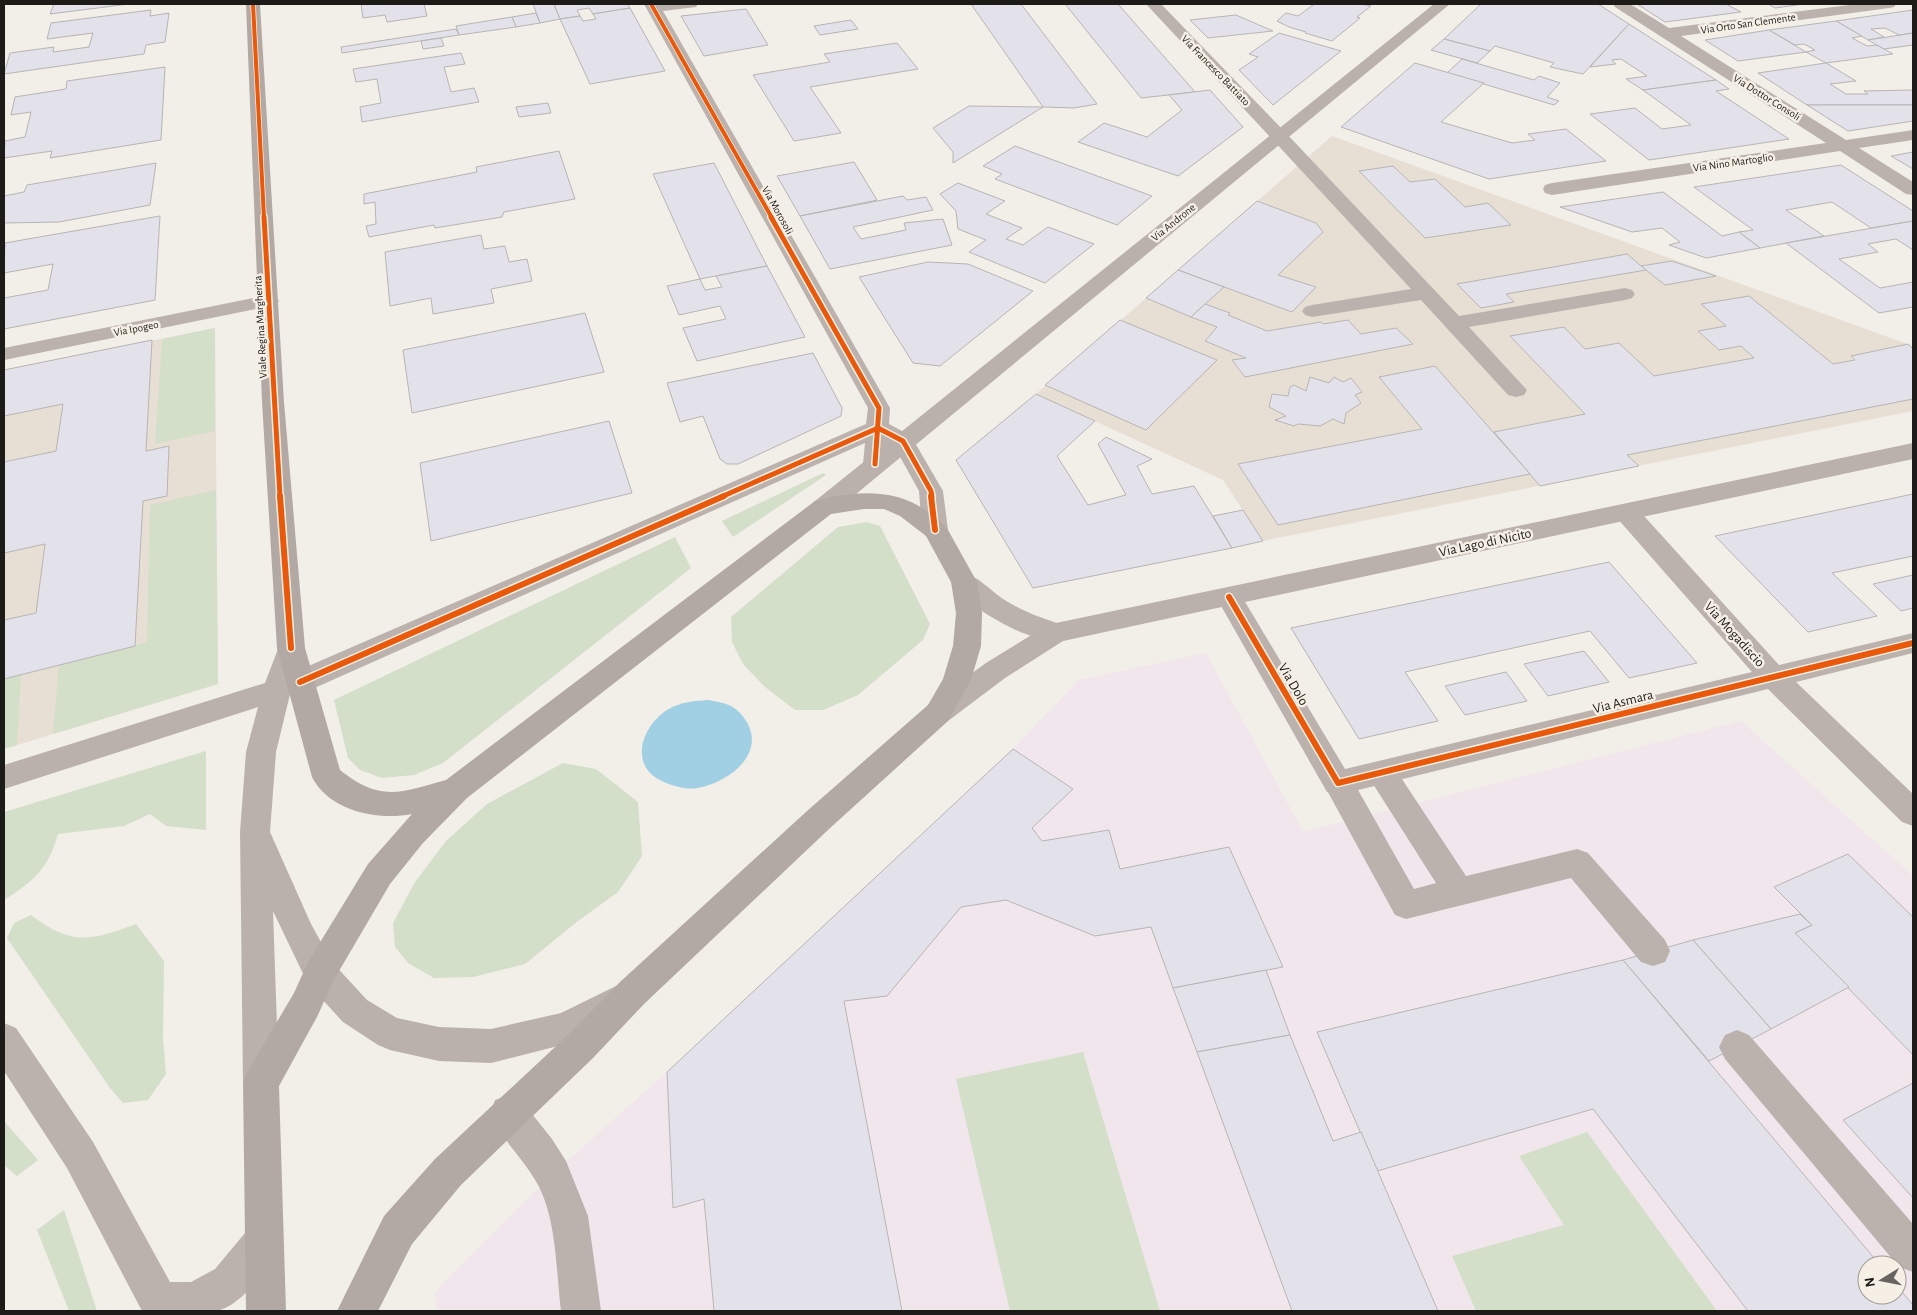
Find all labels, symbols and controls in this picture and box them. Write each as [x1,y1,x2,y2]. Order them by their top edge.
street label: Via Orto San Clemente [1700,11,1796,36]
street label: Via Francesco Battiato [1179,33,1252,108]
street label: Via Dottor Consoli [1731,72,1802,123]
street label: Via Nino Martoglio [1692,151,1774,174]
street label: Via Morosoli [760,184,795,236]
street label: Via Androne [1149,201,1197,243]
street label: Viale Regina Margherita [252,275,269,379]
street label: Via Ipogeo [113,319,160,338]
street label: Via Lago di Nicito [1438,526,1533,560]
street label: Via Mogadiscio [1702,599,1767,670]
street label: Via Dolo [1275,661,1311,708]
street label: Via Asmara [1592,688,1655,716]
north arrow [1857,1255,1907,1305]
text: N [1862,1276,1878,1288]

